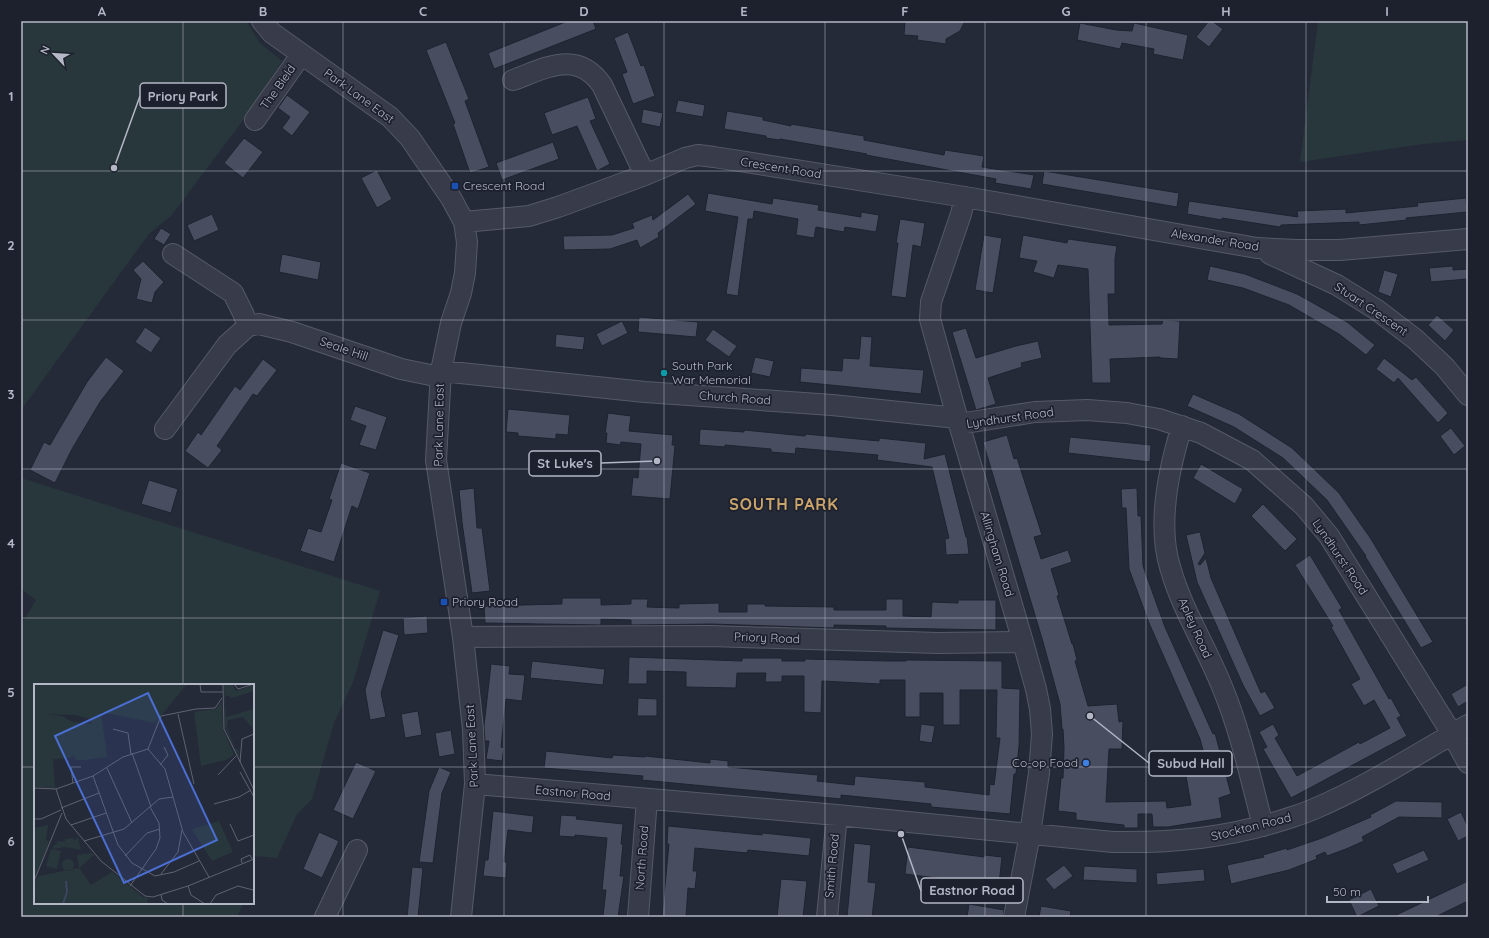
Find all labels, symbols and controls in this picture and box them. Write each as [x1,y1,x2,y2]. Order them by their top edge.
text: A [98,3,107,19]
text: B [259,3,267,19]
text: C [419,3,427,19]
text: D [579,3,589,19]
text: E [740,3,748,19]
text: F [901,3,909,19]
text: G [1061,3,1071,19]
text: H [1221,3,1231,19]
text: I [1385,3,1389,19]
north arrow [34,34,74,74]
text: N [37,43,53,56]
street label: The Bield [257,61,298,112]
street label: Park Lane East [321,65,397,126]
callout: Priory Park [140,83,226,108]
text: 1 [8,88,14,104]
text: Priory Park [148,88,218,104]
street label: Crescent Road [740,154,823,181]
place label: Crescent Road [463,178,545,193]
marker: Crescent Road [450,181,460,191]
street label: Alexander Road [1170,225,1260,254]
text: 2 [7,237,15,253]
street label: Stuart Crescent [1332,278,1411,339]
street label: Seale Hill [318,333,370,364]
place label: South Park War Memorial [672,358,751,387]
marker: South Park War Memorial [659,368,669,378]
street label: Park Lane East [430,383,447,467]
text: 3 [8,386,15,402]
street label: Church Road [699,388,771,407]
street label: Lyndhurst Road [965,404,1055,431]
callout: St Luke's [529,451,601,476]
text: St Luke's [537,455,593,471]
district label: SOUTH PARK [729,494,839,514]
street label: Allingham Road [977,509,1018,598]
street label: Lyndhurst Road [1310,516,1371,597]
text: 4 [7,535,15,551]
place label: Priory Road [452,594,518,609]
street label: Apley Road [1176,595,1215,660]
marker: Priory Road [439,597,449,607]
street label: Priory Road [734,629,800,646]
text: 5 [7,684,15,700]
inset map [34,684,254,904]
street label: Park Lane East [462,704,481,788]
callout: Subud Hall [1149,751,1232,776]
place label: Co-op Food [1012,755,1078,770]
text: Subud Hall [1157,755,1225,771]
marker: Co-op Food [1081,758,1091,768]
street label: Eastnor Road [535,782,611,803]
street label: Stockton Road [1209,809,1292,844]
street label: North Road [632,825,651,891]
text: 6 [7,833,15,849]
street label: Smith Road [821,833,842,899]
callout: Eastnor Road [921,878,1023,903]
scale bar [1327,878,1428,904]
text: Eastnor Road [929,882,1015,898]
text: 50 m [1333,884,1361,899]

